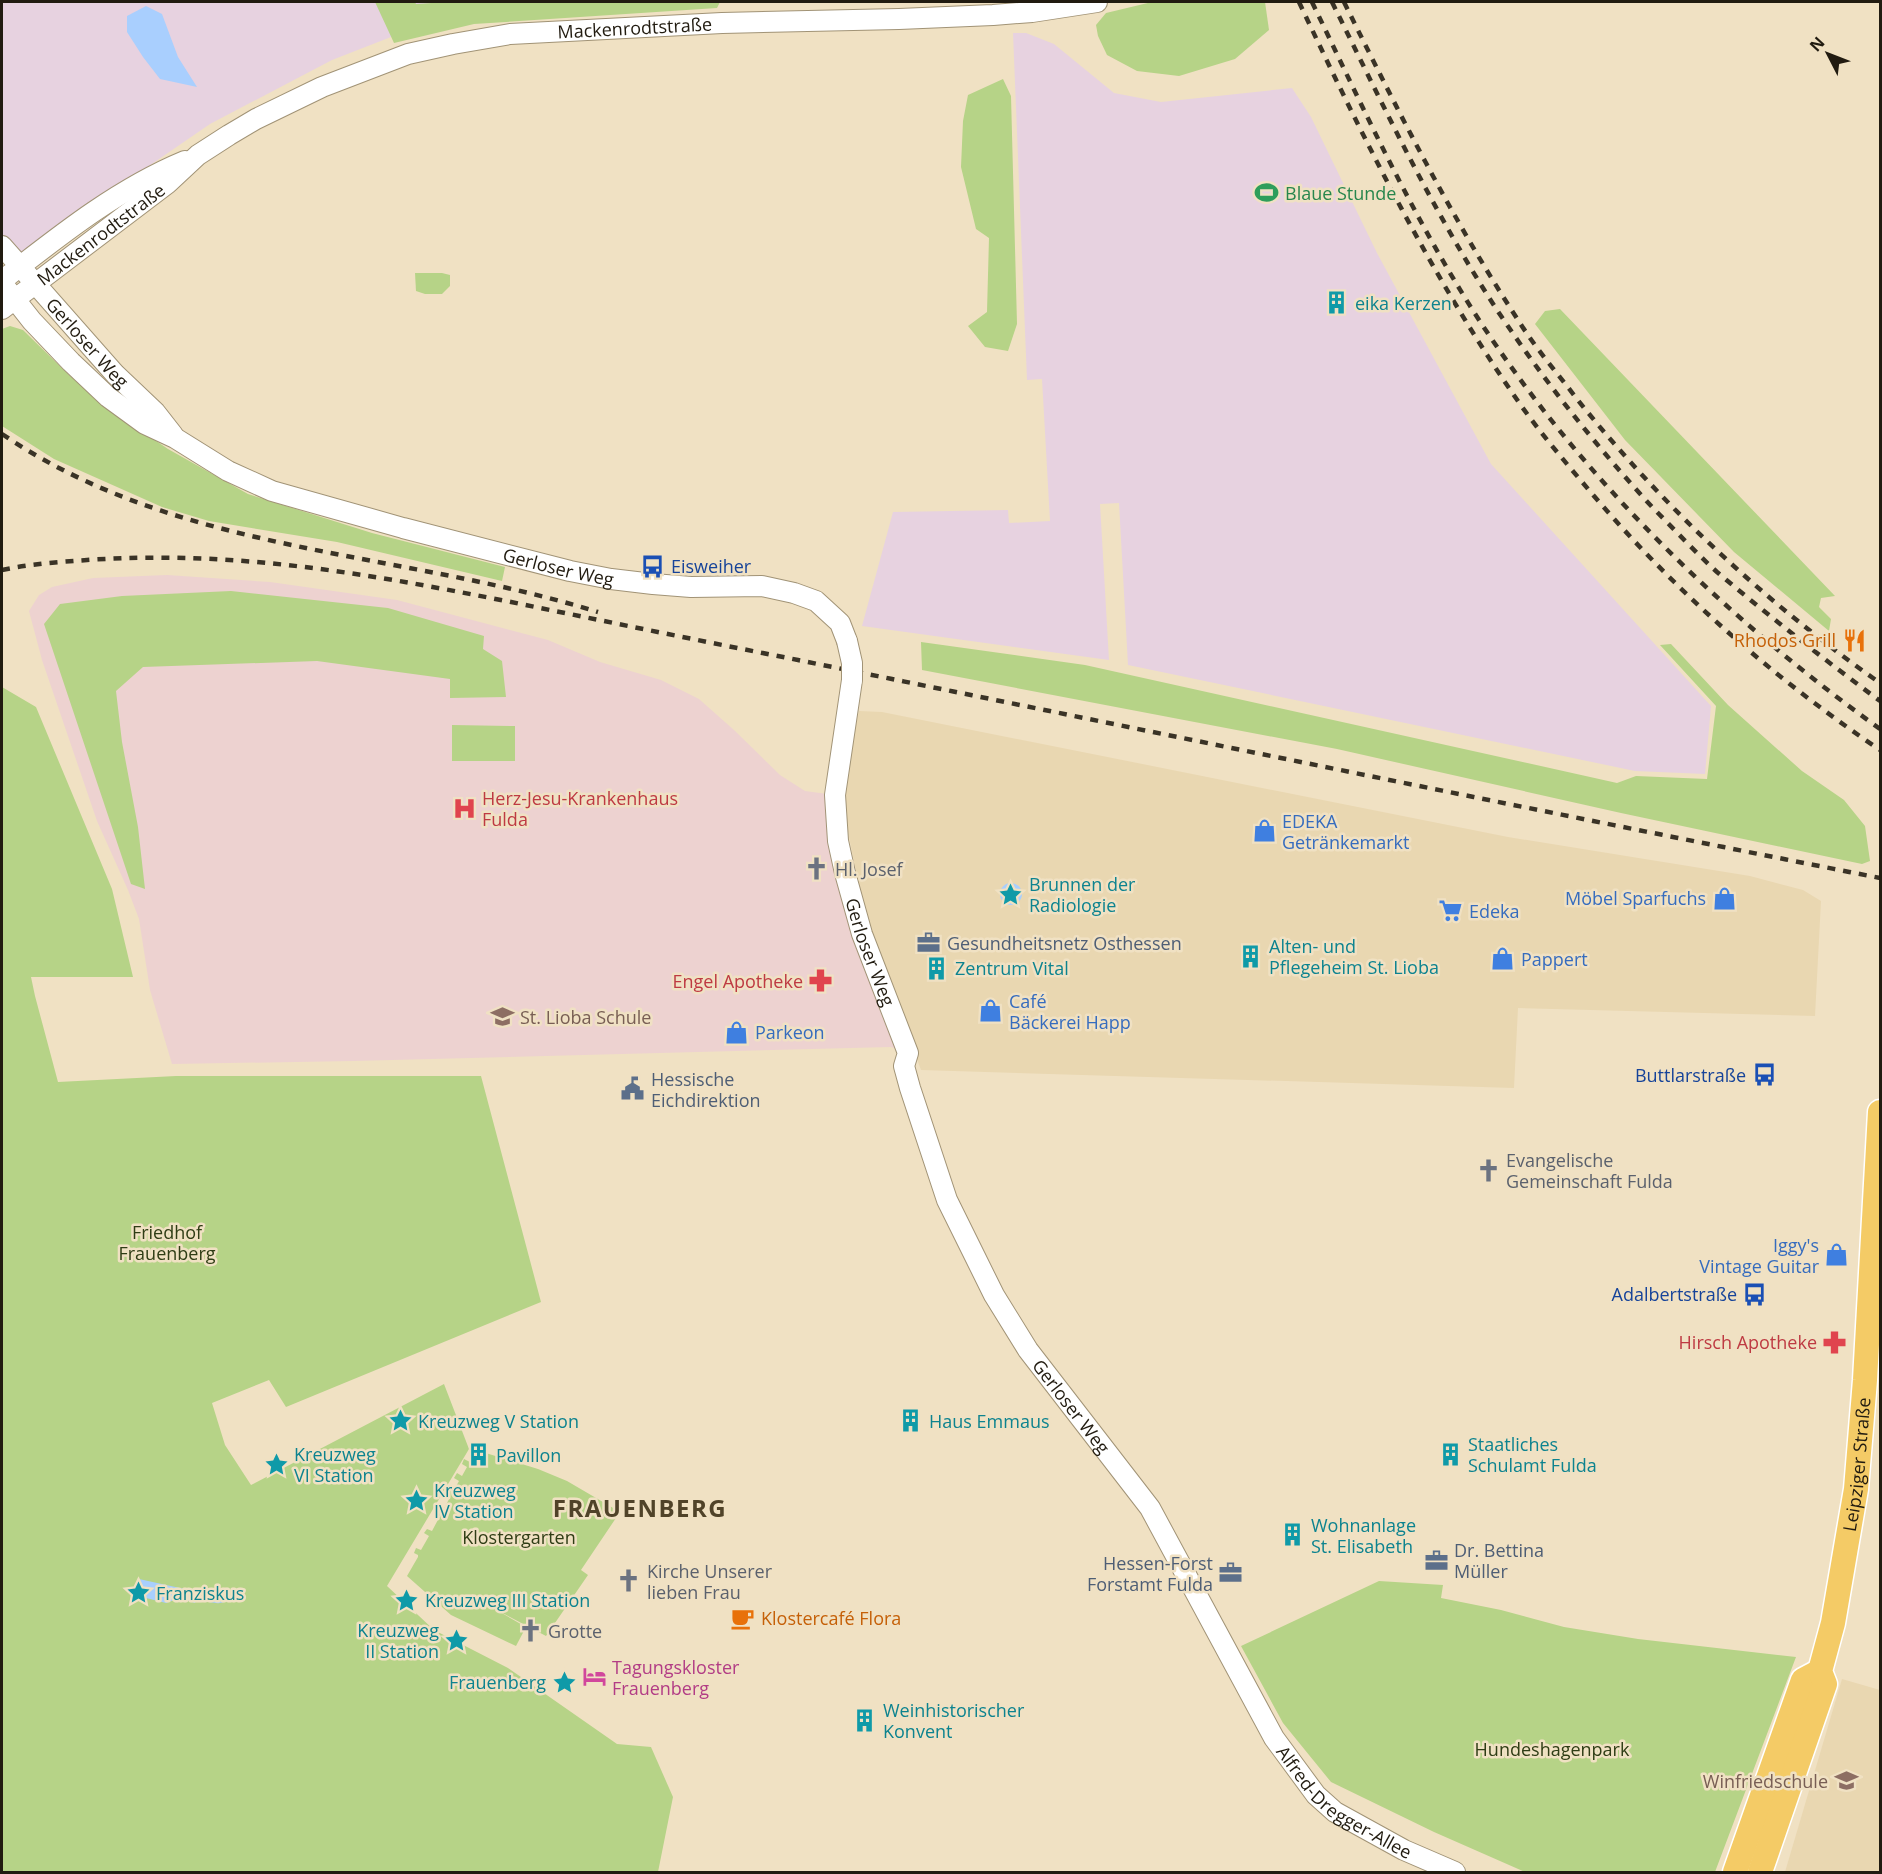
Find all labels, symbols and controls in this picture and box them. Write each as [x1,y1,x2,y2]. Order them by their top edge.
street label: Mackenrodtstraße [557,12,713,44]
north arrow [1798,24,1858,84]
text: N [1804,32,1829,56]
street label: Mackenrodtstraße [32,178,170,290]
sports icon: Blaue Stunde [1254,180,1280,206]
place label: Blaue Stunde [1285,181,1396,205]
building icon: eika Kerzen [1324,290,1350,316]
place label: eika Kerzen [1355,291,1452,315]
street label: Gerloser Weg [41,292,134,393]
street label: Gerloser Weg [500,542,616,591]
bus stop icon: Eisweiher [640,553,666,579]
place label: Eisweiher [671,554,752,578]
restaurant icon: Rhodos Grill [1841,627,1867,653]
place label: Rhodos Grill [1734,628,1836,652]
place label: Herz-Jesu-Krankenhaus Fulda [482,786,678,831]
hospital icon: Herz-Jesu-Krankenhaus Fulda [451,795,477,821]
place label: EDEKA Getränkemarkt [1282,809,1409,854]
shop icon: EDEKA Getränkemarkt [1251,818,1277,844]
church icon: Hl. Josef [804,856,830,882]
place label: Hl. Josef [835,857,904,881]
place label: Brunnen der Radiologie [1029,872,1136,917]
place icon: Brunnen der Radiologie [998,881,1024,907]
shop icon: Möbel Sparfuchs [1711,885,1737,911]
place label: Möbel Sparfuchs [1565,886,1706,910]
street label: Gerloser Weg [841,895,901,1010]
supermarket icon: Edeka [1438,898,1464,924]
place label: Edeka [1469,899,1520,923]
office icon: Gesundheitsnetz Osthessen [916,930,942,956]
place label: Gesundheitsnetz Osthessen [947,931,1182,955]
place label: Alten- und Pflegeheim St. Lioba [1269,934,1439,979]
building icon: Alten- und Pflegeheim St. Lioba [1238,943,1264,969]
shop icon: Pappert [1490,946,1516,972]
place label: Pappert [1521,947,1588,971]
building icon: Zentrum Vital [924,955,950,981]
place label: Zentrum Vital [955,956,1069,980]
pharmacy icon: Engel Apotheke [808,968,834,994]
place label: Engel Apotheke [673,969,803,993]
place label: Café Bäckerei Happ [1009,989,1131,1034]
shop icon: Café Bäckerei Happ [978,998,1004,1024]
school or university icon: St. Lioba Schule [489,1004,515,1030]
place label: St. Lioba Schule [520,1005,651,1029]
shop icon: Parkeon [724,1019,750,1045]
place label: Parkeon [755,1020,825,1044]
bus stop icon: Buttlarstraße [1751,1062,1777,1088]
place label: Buttlarstraße [1635,1063,1746,1087]
place label: Hessische Eichdirektion [651,1067,761,1112]
public building icon: Hessische Eichdirektion [620,1076,646,1102]
place label: Evangelische Gemeinschaft Fulda [1506,1148,1673,1193]
church icon: Evangelische Gemeinschaft Fulda [1475,1157,1501,1183]
park label: Friedhof Frauenberg [118,1220,216,1265]
place label: Iggy's Vintage Guitar [1699,1233,1820,1278]
shop icon: Iggy's Vintage Guitar [1824,1242,1850,1268]
bus stop icon: Adalbertstraße [1742,1281,1768,1307]
place label: Adalbertstraße [1612,1282,1737,1306]
pharmacy icon: Hirsch Apotheke [1822,1329,1848,1355]
place label: Hirsch Apotheke [1679,1330,1817,1354]
street label: Gerloser Weg [1027,1354,1116,1458]
street label: Leipziger Straße [1837,1396,1876,1533]
place icon: Kreuzweg V Station [387,1408,413,1434]
building icon: Haus Emmaus [898,1408,924,1434]
place label: Kreuzweg V Station [418,1409,579,1433]
place label: Haus Emmaus [929,1409,1050,1433]
place label: Staatliches Schulamt Fulda [1468,1432,1597,1477]
building icon: Staatliches Schulamt Fulda [1437,1441,1463,1467]
place label: Kreuzweg VI Station [294,1442,376,1487]
building icon: Pavillon [465,1442,491,1468]
place label: Pavillon [496,1443,561,1467]
place icon: Kreuzweg VI Station [263,1451,289,1477]
place label: Kreuzweg IV Station [434,1478,516,1523]
place icon: Kreuzweg IV Station [403,1487,429,1513]
district label: FRAUENBERG [553,1491,727,1524]
place label: Wohnanlage St. Elisabeth [1311,1513,1416,1558]
building icon: Wohnanlage St. Elisabeth [1280,1522,1306,1548]
park label: Klostergarten [462,1525,576,1549]
place label: Dr. Bettina Müller [1454,1538,1544,1583]
office icon: Dr. Bettina Müller [1423,1547,1449,1573]
place label: Hessen-Forst Forstamt Fulda [1087,1551,1213,1596]
place label: Kirche Unserer lieben Frau [647,1559,773,1604]
office icon: Hessen-Forst Forstamt Fulda [1218,1560,1244,1586]
church icon: Kirche Unserer lieben Frau [616,1568,642,1594]
place icon: Franziskus [125,1580,151,1606]
place label: Franziskus [156,1581,244,1605]
place icon: Kreuzweg III Station [394,1587,420,1613]
place label: Kreuzweg III Station [425,1588,590,1612]
cafe icon: Klostercafé Flora [730,1605,756,1631]
place label: Klostercafé Flora [761,1606,901,1630]
place label: Kreuzweg II Station [357,1618,439,1663]
church icon: Grotte [517,1618,543,1644]
place label: Grotte [548,1619,602,1643]
place icon: Kreuzweg II Station [444,1627,470,1653]
place label: Tagungskloster Frauenberg [612,1655,740,1700]
hotel icon: Tagungskloster Frauenberg [581,1664,607,1690]
place icon: Frauenberg [551,1669,577,1695]
place label: Frauenberg [449,1670,546,1694]
place label: Weinhistorischer Konvent [883,1698,1025,1743]
building icon: Weinhistorischer Konvent [852,1707,878,1733]
park label: Hundeshagenpark [1475,1737,1630,1761]
street label: Alfred-Dregger-Allee [1271,1740,1415,1864]
school or university icon: Winfriedschule [1833,1768,1859,1794]
place label: Winfriedschule [1703,1769,1828,1793]

